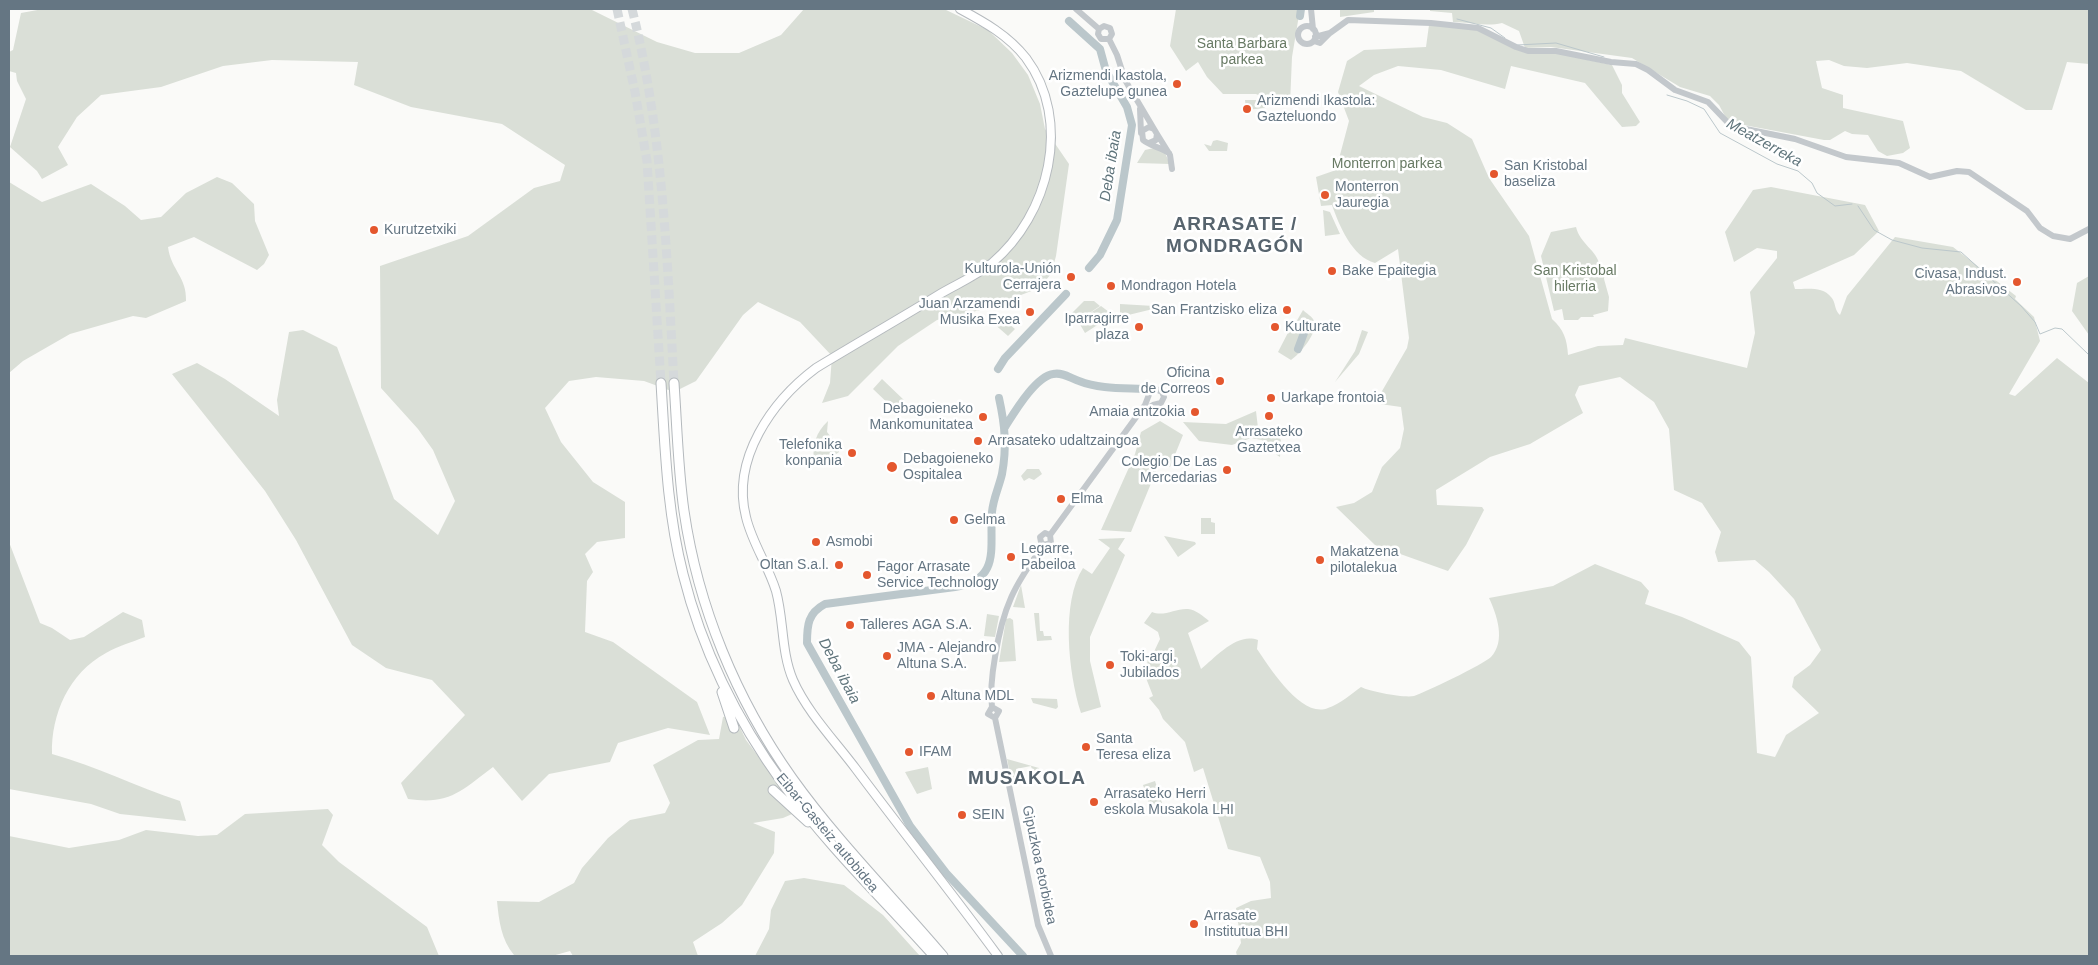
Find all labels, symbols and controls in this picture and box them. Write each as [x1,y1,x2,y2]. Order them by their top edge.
park label: Santa Barbara parkea [1197,36,1287,68]
place label: Arizmendi Ikastola, Gaztelupe gunea [1049,68,1167,100]
marker: Arizmendi Ikastola, Gaztelupe gunea [1171,78,1183,90]
place label: Arizmendi Ikastola: Gazteluondo [1257,93,1375,125]
marker: Arizmendi Ikastola: Gazteluondo [1241,103,1253,115]
water label: Meatzerreka [1723,115,1805,171]
water label: Deba ibaia [1097,129,1125,203]
park label: Monterron parkea [1332,156,1442,172]
place label: San Kristobal baseliza [1504,158,1587,190]
marker: San Kristobal baseliza [1488,168,1500,180]
place label: Monterron Jauregia [1335,179,1399,212]
marker: Monterron Jauregia [1319,189,1331,201]
district label: ARRASATE / MONDRAGÓN [1165,214,1305,258]
place label: Kurutzetxiki [384,222,456,238]
marker: Kurutzetxiki [368,224,380,236]
place label: Kulturola-Unión Cerrajera [965,261,1061,294]
place label: Bake Epaitegia [1342,263,1436,279]
park label: San Kristobal hilerria [1533,263,1617,296]
marker: Bake Epaitegia [1326,265,1338,277]
place label: Civasa, Indust. Abrasivos [1914,266,2007,298]
marker: Kulturola-Unión Cerrajera [1065,271,1077,283]
marker: Civasa, Indust. Abrasivos [2011,276,2023,288]
place label: Mondragon Hotela [1121,278,1236,294]
marker: Mondragon Hotela [1105,280,1117,292]
place label: Juan Arzamendi Musika Exea [919,296,1020,328]
place label: San Frantzisko eliza [1151,302,1277,318]
marker: San Frantzisko eliza [1281,304,1293,316]
marker: Juan Arzamendi Musika Exea [1024,306,1036,318]
place label: Iparragirre plaza [1064,311,1129,344]
place label: Kulturate [1285,319,1341,335]
marker: Iparragirre plaza [1133,321,1145,333]
marker: Kulturate [1269,321,1281,333]
place label: Oficina de Correos [1141,365,1210,398]
marker: Oficina de Correos [1214,375,1226,387]
place label: Uarkape frontoia [1281,390,1385,406]
marker: Uarkape frontoia [1265,392,1277,404]
place label: Debagoieneko Mankomunitatea [869,401,973,434]
place label: Amaia antzokia [1089,404,1185,420]
marker: Amaia antzokia [1189,406,1201,418]
marker: Arrasateko Gaztetxea [1263,410,1275,422]
marker: Debagoieneko Mankomunitatea [977,411,989,423]
place label: Arrasateko Gaztetxea [1235,424,1303,457]
place label: Arrasateko udaltzaingoa [988,433,1139,449]
marker: Arrasateko udaltzaingoa [972,435,984,447]
place label: Telefonika konpania [779,437,842,470]
marker: Telefonika konpania [846,447,858,459]
place label: Debagoieneko Ospitalea [903,451,993,484]
place label: Colegio De Las Mercedarias [1121,454,1217,487]
marker: Debagoieneko Ospitalea [885,460,899,474]
marker: Colegio De Las Mercedarias [1221,464,1233,476]
place label: Elma [1071,491,1103,507]
marker: Elma [1055,493,1067,505]
place label: Gelma [964,512,1005,528]
marker: Gelma [948,514,960,526]
place label: Asmobi [826,534,873,550]
marker: Asmobi [810,536,822,548]
place label: Legarre, Pabeiloa [1021,541,1075,574]
place label: Makatzena pilotalekua [1330,544,1398,576]
marker: Legarre, Pabeiloa [1005,551,1017,563]
marker: Makatzena pilotalekua [1314,554,1326,566]
place label: Oltan S.a.l. [760,557,829,573]
marker: Oltan S.a.l. [833,559,845,571]
place label: Fagor Arrasate Service Technology [877,559,998,592]
marker: Fagor Arrasate Service Technology [861,569,873,581]
place label: Talleres AGA S.A. [860,617,972,633]
marker: Talleres AGA S.A. [844,619,856,631]
water label: Deba ibaia [814,635,864,707]
place label: JMA - Alejandro Altuna S.A. [897,640,997,672]
place label: Toki-argi, Jubilados [1120,649,1179,682]
marker: JMA - Alejandro Altuna S.A. [881,650,893,662]
marker: Toki-argi, Jubilados [1104,659,1116,671]
place label: Altuna MDL [941,688,1014,704]
marker: Altuna MDL [925,690,937,702]
place label: Santa Teresa eliza [1096,731,1171,764]
marker: Santa Teresa eliza [1080,741,1092,753]
place label: IFAM [919,744,952,760]
marker: IFAM [903,746,915,758]
district label: MUSAKOLA [967,768,1087,790]
street label: Eibar-Gasteiz autobidea [772,770,882,896]
place label: Arrasateko Herri eskola Musakola LHI [1104,786,1234,819]
marker: Arrasateko Herri eskola Musakola LHI [1088,796,1100,808]
street label: Gipuzkoa etorbidea [1018,804,1060,926]
place label: SEIN [972,807,1005,823]
marker: SEIN [956,809,968,821]
place label: Arrasate Institutua BHI [1204,908,1288,940]
marker: Arrasate Institutua BHI [1188,918,1200,930]

